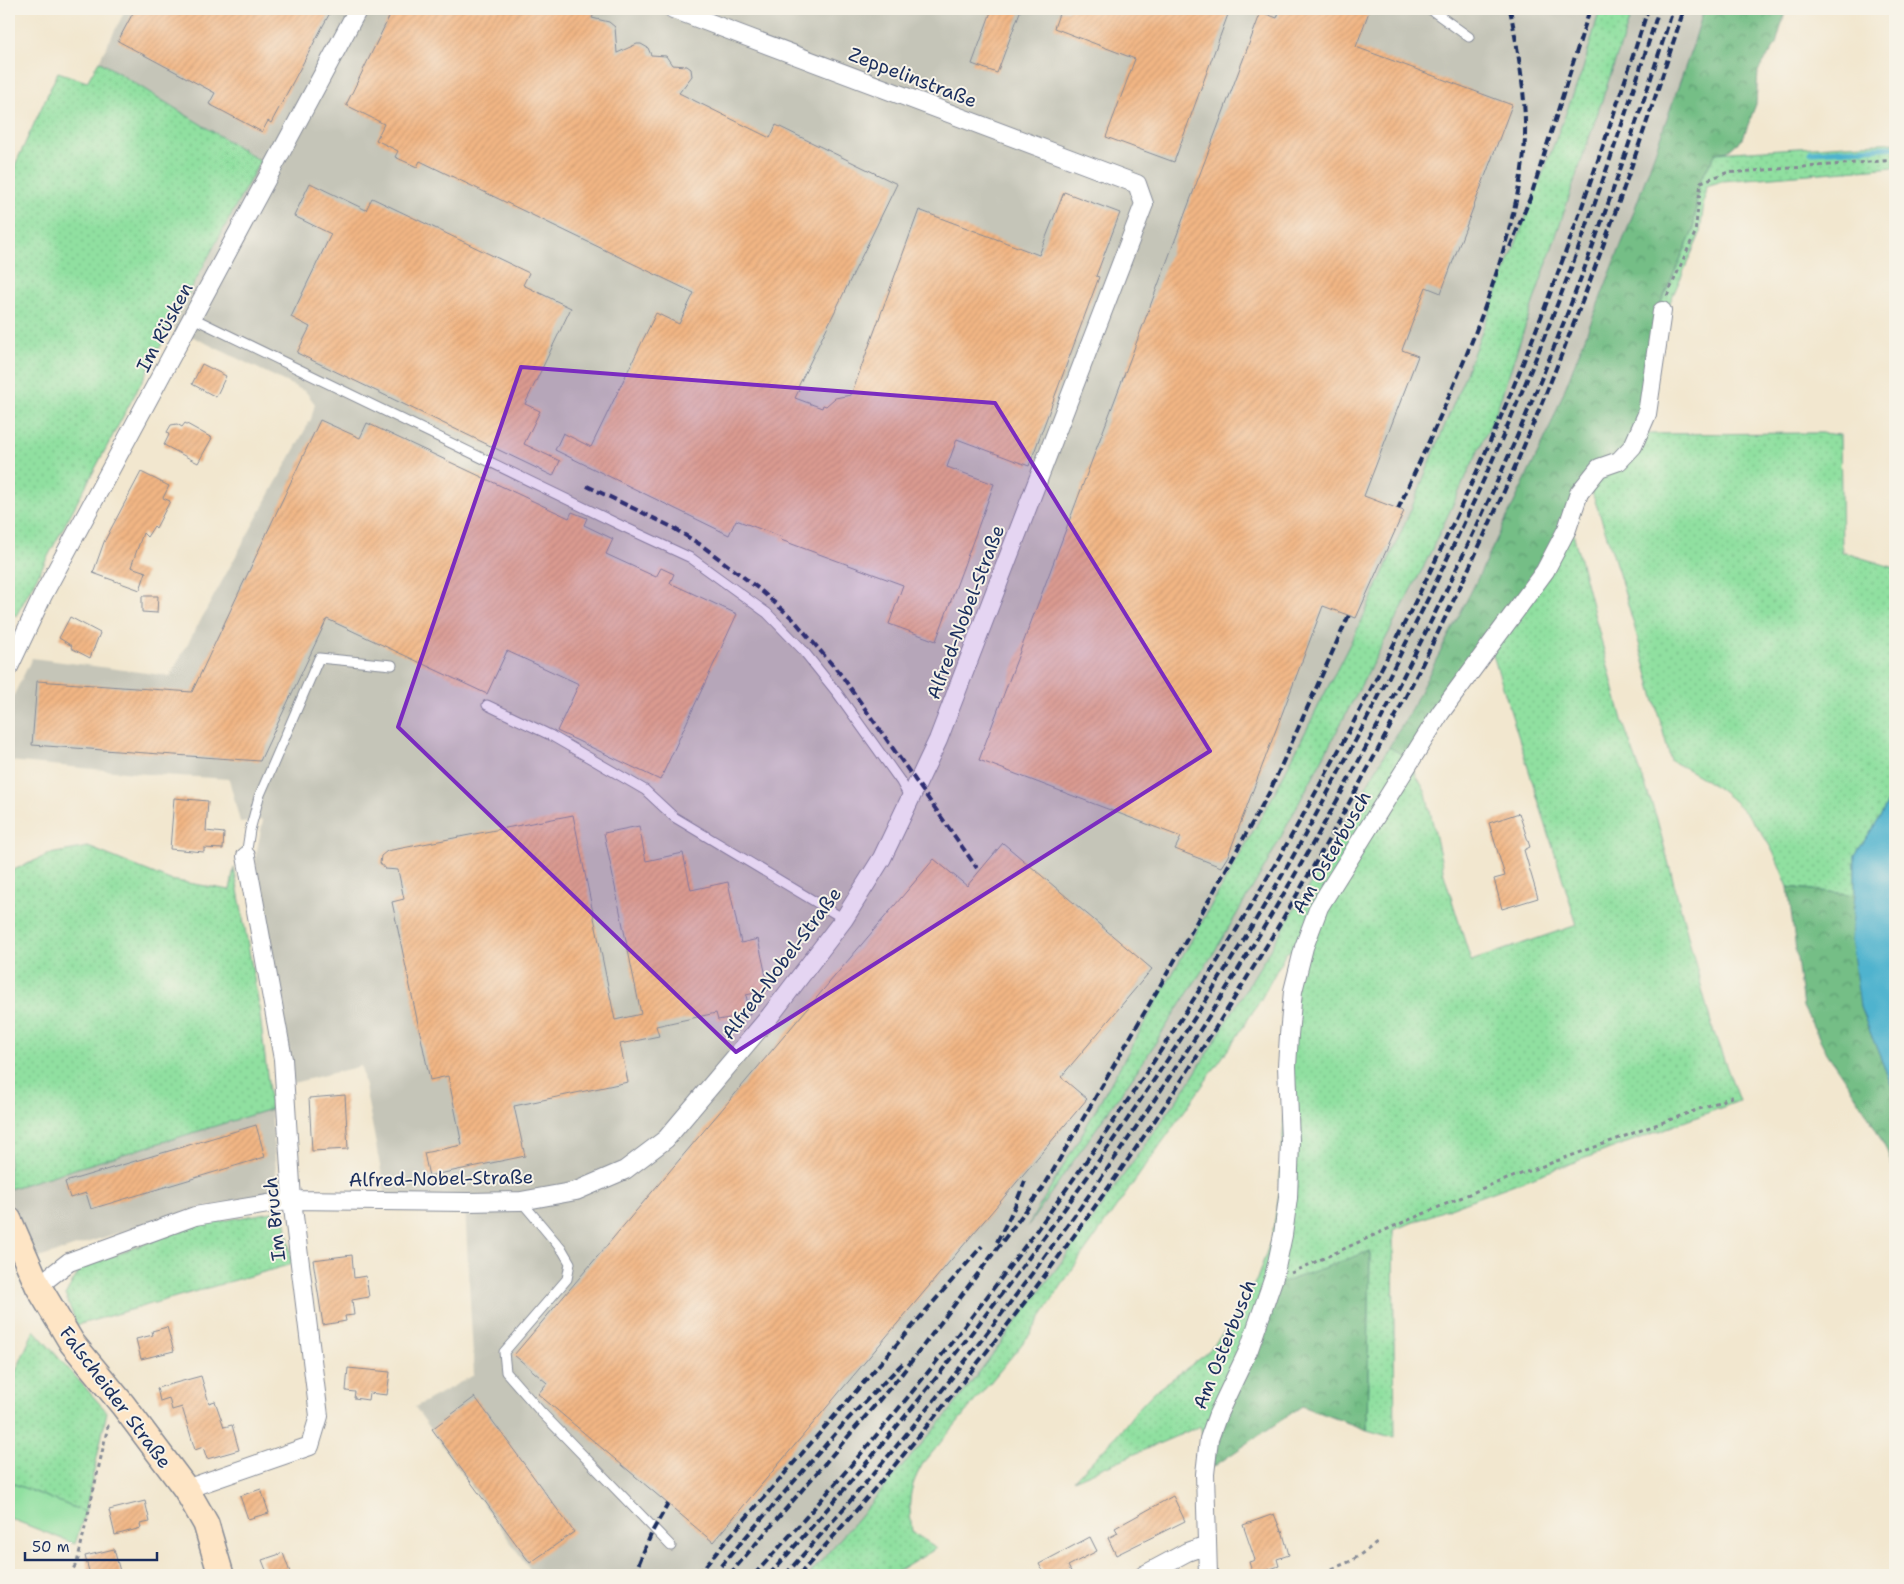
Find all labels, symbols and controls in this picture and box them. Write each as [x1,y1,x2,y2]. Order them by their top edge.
street label: Zeppelinstraße [845,42,981,113]
street label: Im Rüsken [130,278,199,376]
street label: Alfred-Nobel-Straße [921,522,1010,703]
street label: Am Osterbusch [1286,786,1377,918]
street label: Alfred-Nobel-Straße [716,882,847,1045]
street label: Alfred-Nobel-Straße [348,1164,534,1193]
street label: Im Bruch [258,1176,291,1262]
street label: Am Osterbusch [1187,1276,1262,1413]
street label: Falscheider Straße [54,1321,177,1473]
scale bar [25,1529,158,1561]
text: 50 m [32,1537,70,1557]

